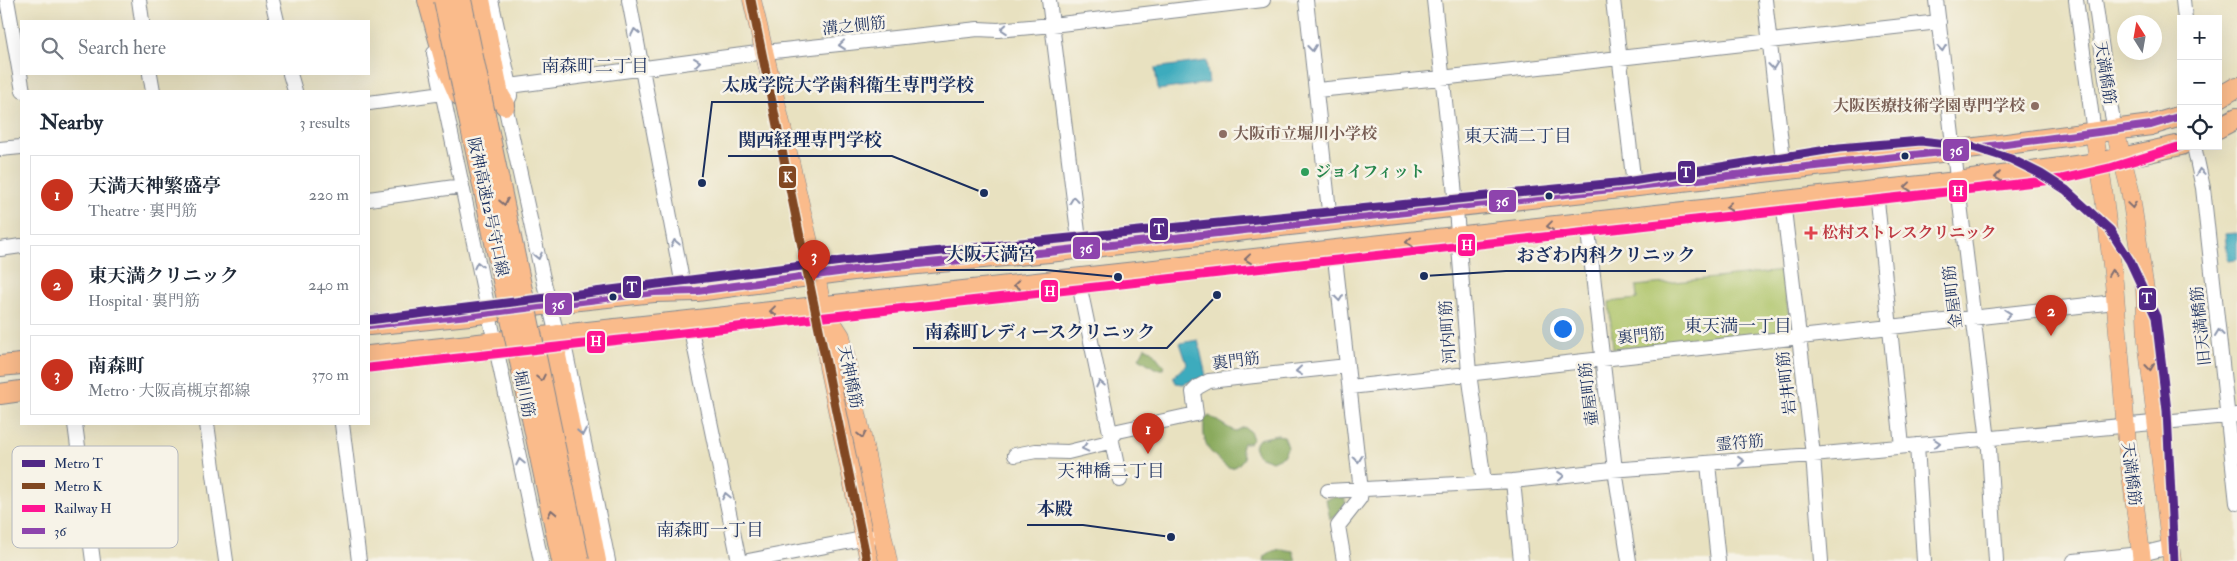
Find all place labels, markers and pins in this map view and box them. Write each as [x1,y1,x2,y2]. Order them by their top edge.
callout: 太成学院大学歯科衛生専門学校 [712,69,984,102]
place label: 大阪医療技術学園専門学校 [1833,96,2026,116]
marker: 大阪医療技術学園専門学校 [2029,100,2041,112]
callout: 関西経理専門学校 [728,123,892,156]
place label: 大阪市立堀川小学校 [1233,124,1378,144]
marker: 大阪市立堀川小学校 [1217,128,1229,140]
unlabelled marker [1900,151,1910,161]
place label: ジョイフィット [1315,162,1425,182]
marker: ジョイフィット [1299,166,1311,178]
unlabelled marker [1544,191,1554,201]
place label: 松村ストレスクリニック [1822,223,1997,243]
marker: 松村ストレスクリニック [1804,226,1818,240]
callout: 大阪天満宮 [936,237,1046,270]
callout: おざわ内科クリニック [1506,238,1706,271]
pin: 3 [798,240,830,281]
unlabelled marker [608,292,618,302]
pin: 2 [2035,295,2067,336]
callout: 南森町レディースクリニック [913,315,1167,348]
pin: 1 [1132,413,1164,454]
callout: 本殿 [1027,492,1083,525]

